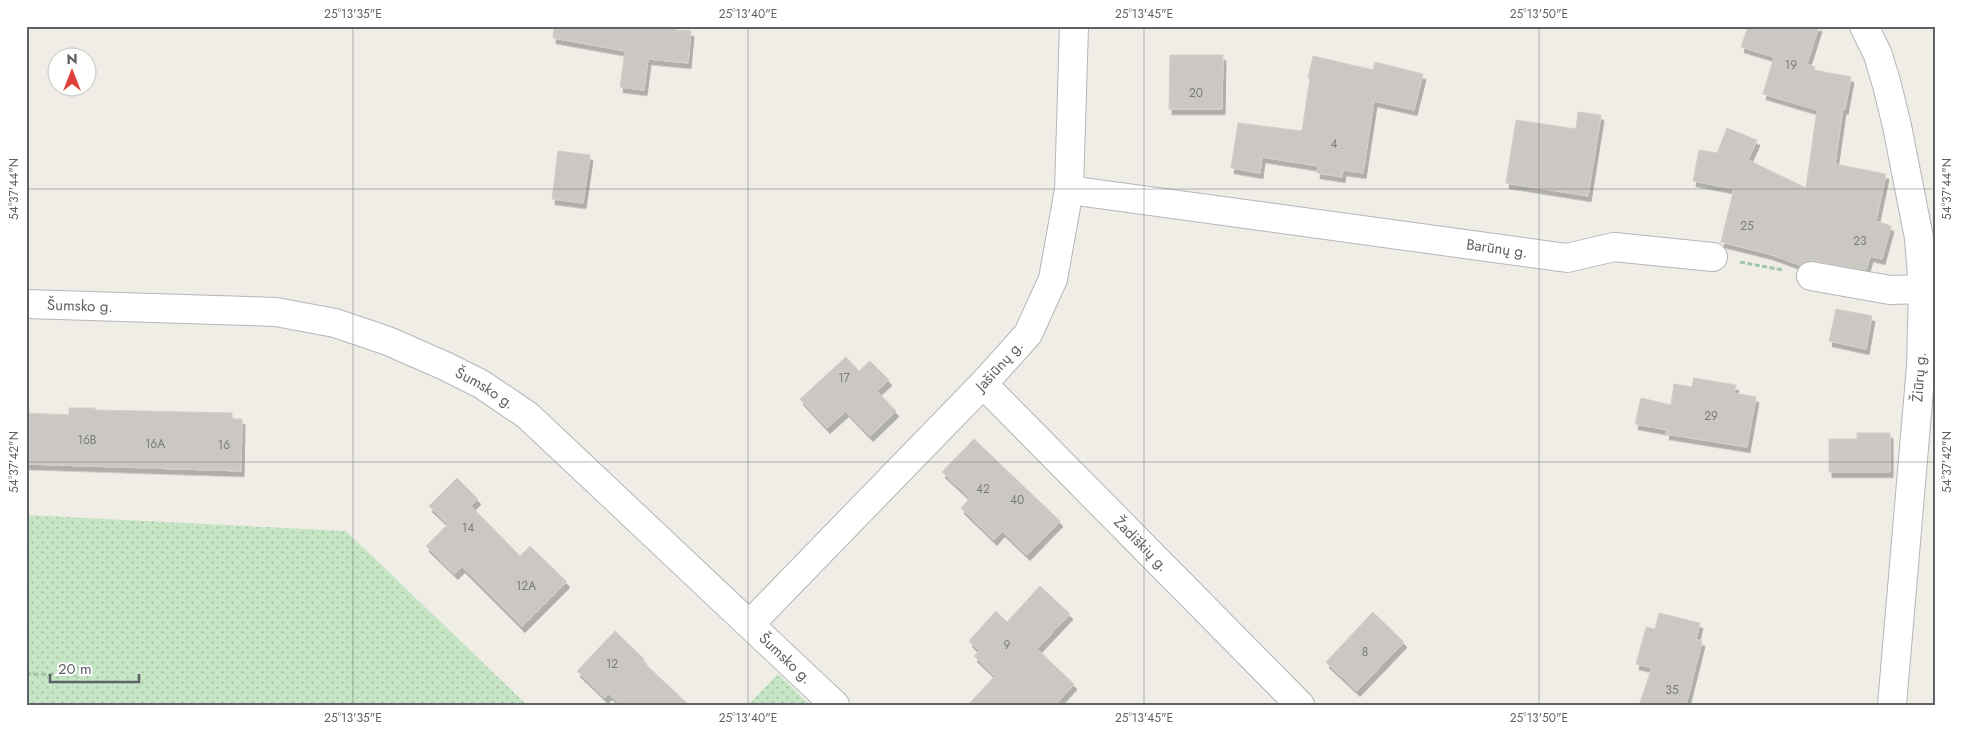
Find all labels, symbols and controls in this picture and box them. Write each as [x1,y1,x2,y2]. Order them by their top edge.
text: 25°13'35"E [324,5,382,23]
text: 25°13'40"E [719,5,777,23]
text: 25°13'45"E [1115,5,1173,23]
text: 25°13'50"E [1510,5,1568,23]
north arrow [48,48,98,98]
text: N [66,49,78,69]
house number: 19 [1785,56,1797,74]
house number: 20 [1189,84,1203,102]
house number: 4 [1331,135,1338,153]
text: 54°37'44"N [5,158,23,220]
text: 54°37'44"N [1938,158,1956,220]
house number: 25 [1740,217,1754,235]
house number: 23 [1853,232,1867,250]
street label: Barūnų g. [1465,233,1529,264]
street label: Šumsko g. [47,294,113,318]
street label: Jašiūnų g. [969,335,1028,398]
street label: Žiūrų g. [1906,351,1932,403]
street label: Šumsko g. [451,362,519,415]
house number: 17 [838,369,851,387]
house number: 29 [1704,407,1718,425]
text: 54°37'42"N [5,431,23,493]
house number: 16B [77,431,97,449]
text: 54°37'42"N [1938,431,1956,493]
house number: 16A [145,435,165,453]
house number: 16 [218,436,230,454]
house number: 42 [976,480,990,498]
house number: 40 [1010,491,1024,509]
street label: Žadiškių g. [1109,511,1173,577]
house number: 14 [462,519,474,537]
house number: 12A [516,577,536,595]
street label: Šumsko g. [754,628,817,689]
house number: 9 [1004,636,1011,654]
house number: 8 [1362,643,1368,661]
scale bar [50,651,139,683]
house number: 12 [606,655,618,673]
text: 20 m [58,658,92,680]
house number: 35 [1665,681,1679,699]
text: 25°13'35"E [324,709,382,727]
text: 25°13'40"E [719,709,777,727]
text: 25°13'45"E [1115,709,1173,727]
text: 25°13'50"E [1510,709,1568,727]

